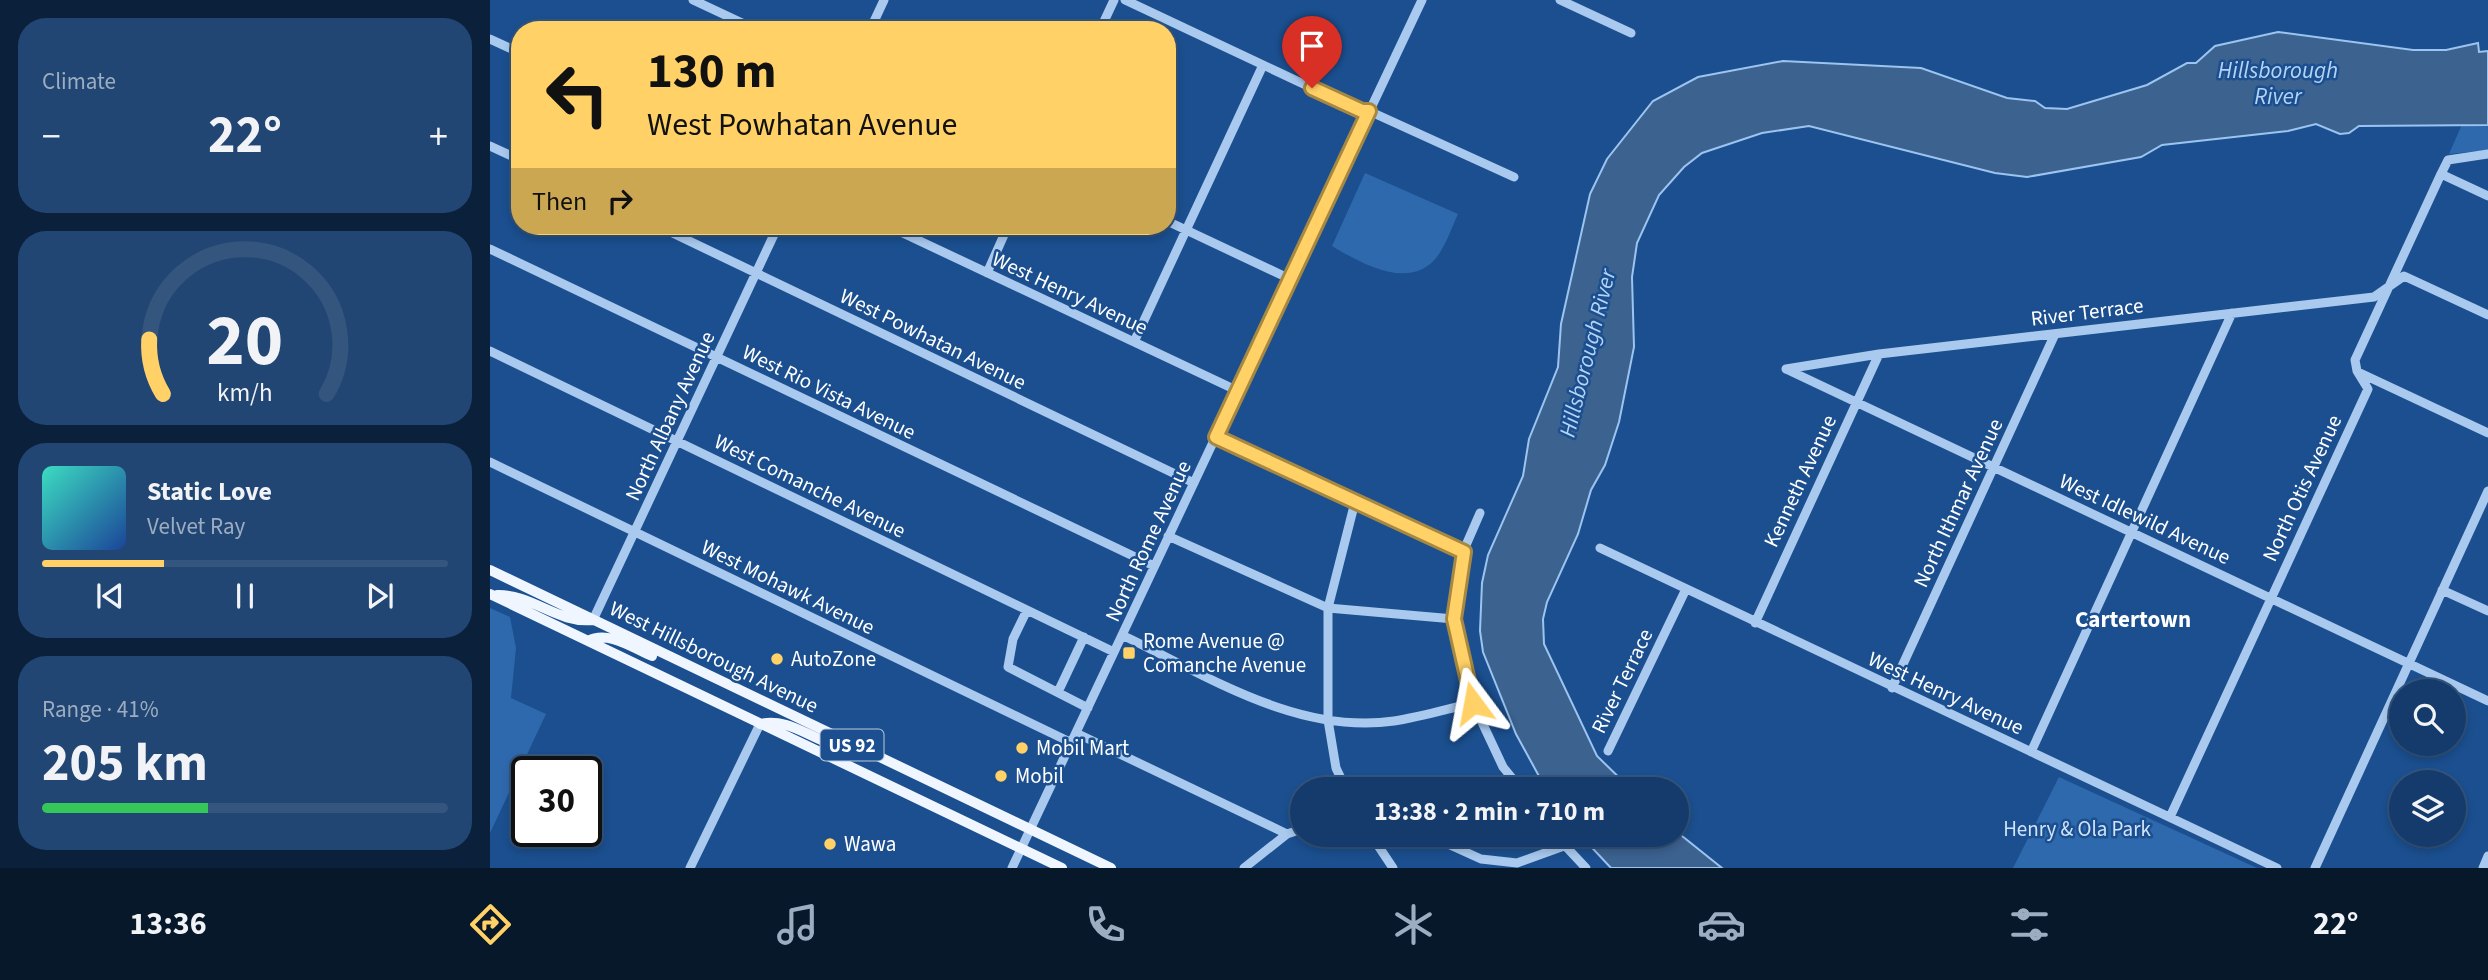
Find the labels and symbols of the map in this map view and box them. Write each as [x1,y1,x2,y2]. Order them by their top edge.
pin [1282,16,1342,88]
water label: Hillsborough River [2218,54,2338,113]
street label: West Henry Avenue [987,244,1153,342]
water label: Hillsborough River [1551,264,1625,441]
street label: West Powhatan Avenue [835,281,1031,397]
street label: River Terrace [2029,290,2145,334]
street label: North Albany Avenue [618,326,722,506]
street label: West Rio Vista Avenue [737,337,921,447]
street label: Kenneth Avenue [1756,410,1844,552]
street label: North Otis Avenue [2255,410,2349,566]
street label: North Ithmar Avenue [1906,414,2010,592]
street label: West Comanche Avenue [709,427,911,545]
street label: North Rome Avenue [1097,455,1199,627]
street label: West Idlewild Avenue [2054,466,2236,572]
street label: West Mohawk Avenue [696,532,880,642]
street label: West Hillsborough Avenue [605,593,823,721]
district label: Cartertown [2075,603,2191,636]
street label: River Terrace [1584,624,1660,738]
place label: Rome Avenue @ Comanche Avenue [1143,626,1306,680]
place label: AutoZone [791,644,876,674]
street label: West Henry Avenue [1863,644,2029,742]
marker: Rome Avenue @ Comanche Avenue [1121,645,1137,661]
marker: AutoZone [769,651,785,667]
position arrow [1436,666,1510,740]
road number: US 92 [820,730,884,760]
place label: Mobil Mart [1036,733,1129,763]
marker: Mobil Mart [1014,740,1030,756]
speed limit sign: 30 [511,756,602,847]
place label: Mobil [1015,761,1064,791]
marker: Mobil [993,768,1009,784]
park label: Henry & Ola Park [2003,814,2151,844]
place label: Wawa [844,829,896,859]
marker: Wawa [822,836,838,852]

